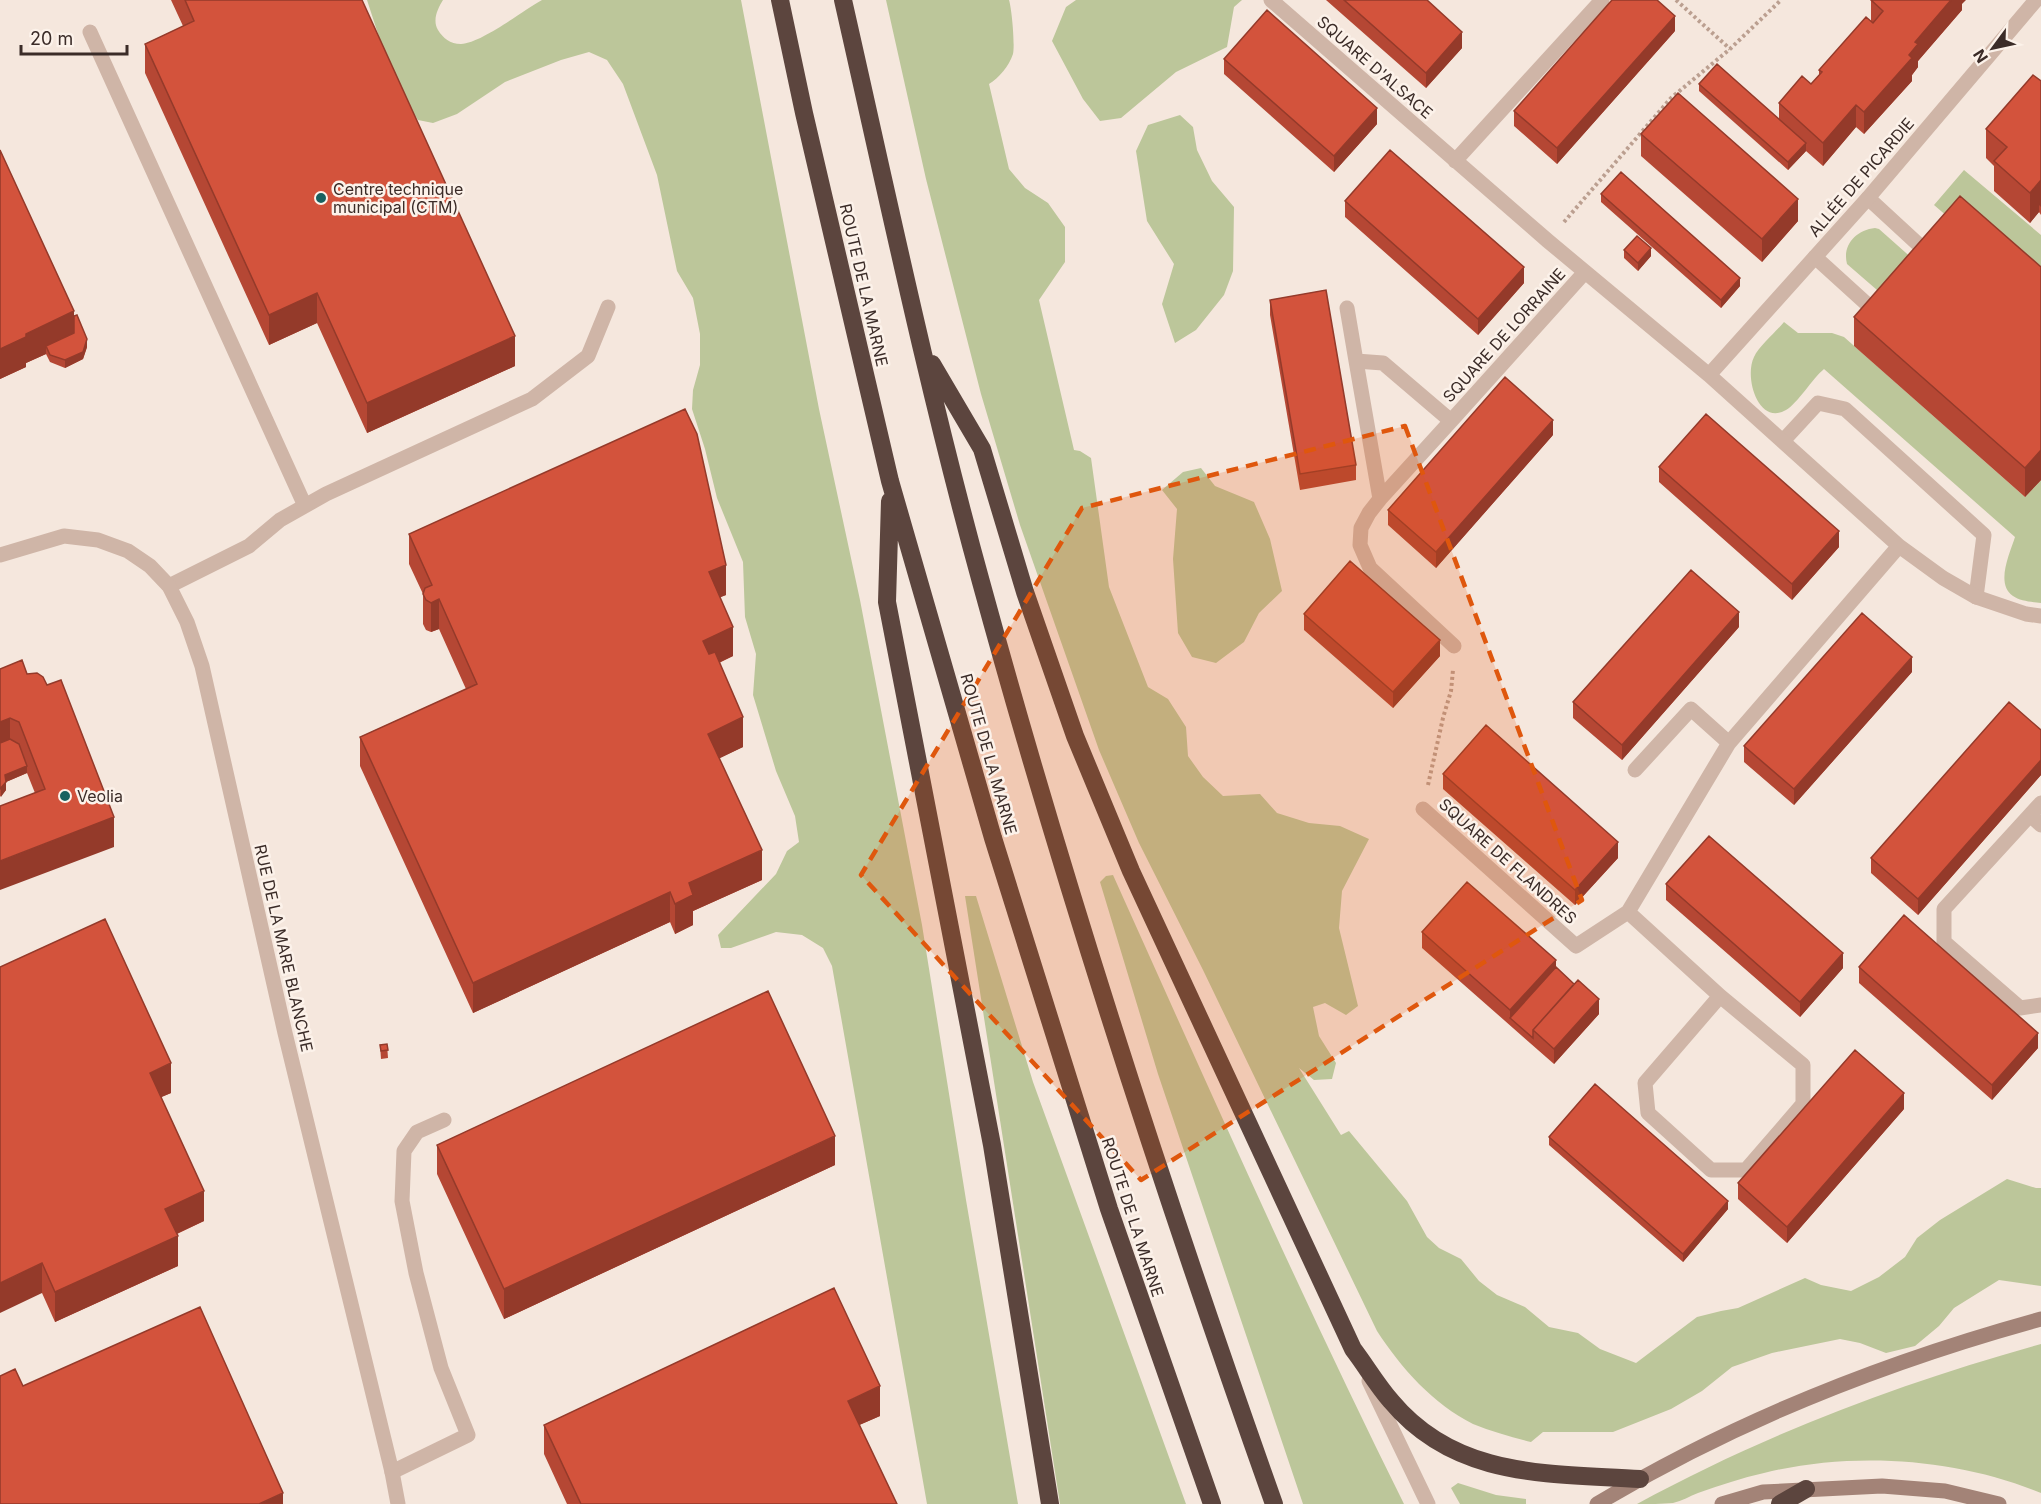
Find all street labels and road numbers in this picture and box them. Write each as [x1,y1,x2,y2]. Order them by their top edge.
street label: SQUARE D'ALSACE [1313,11,1437,123]
street label: ALLÉE DE PICARDIE [1804,113,1918,241]
street label: ROUTE DE LA MARNE [836,202,892,368]
street label: SQUARE DE LORRAINE [1438,264,1570,406]
street label: ROUTE DE LA MARNE [956,671,1022,837]
street label: SQUARE DE FLANDRES [1435,794,1581,928]
street label: RUE DE LA MARE BLANCHE [250,842,318,1054]
street label: ROUTE DE LA MARNE [1098,1135,1168,1299]

